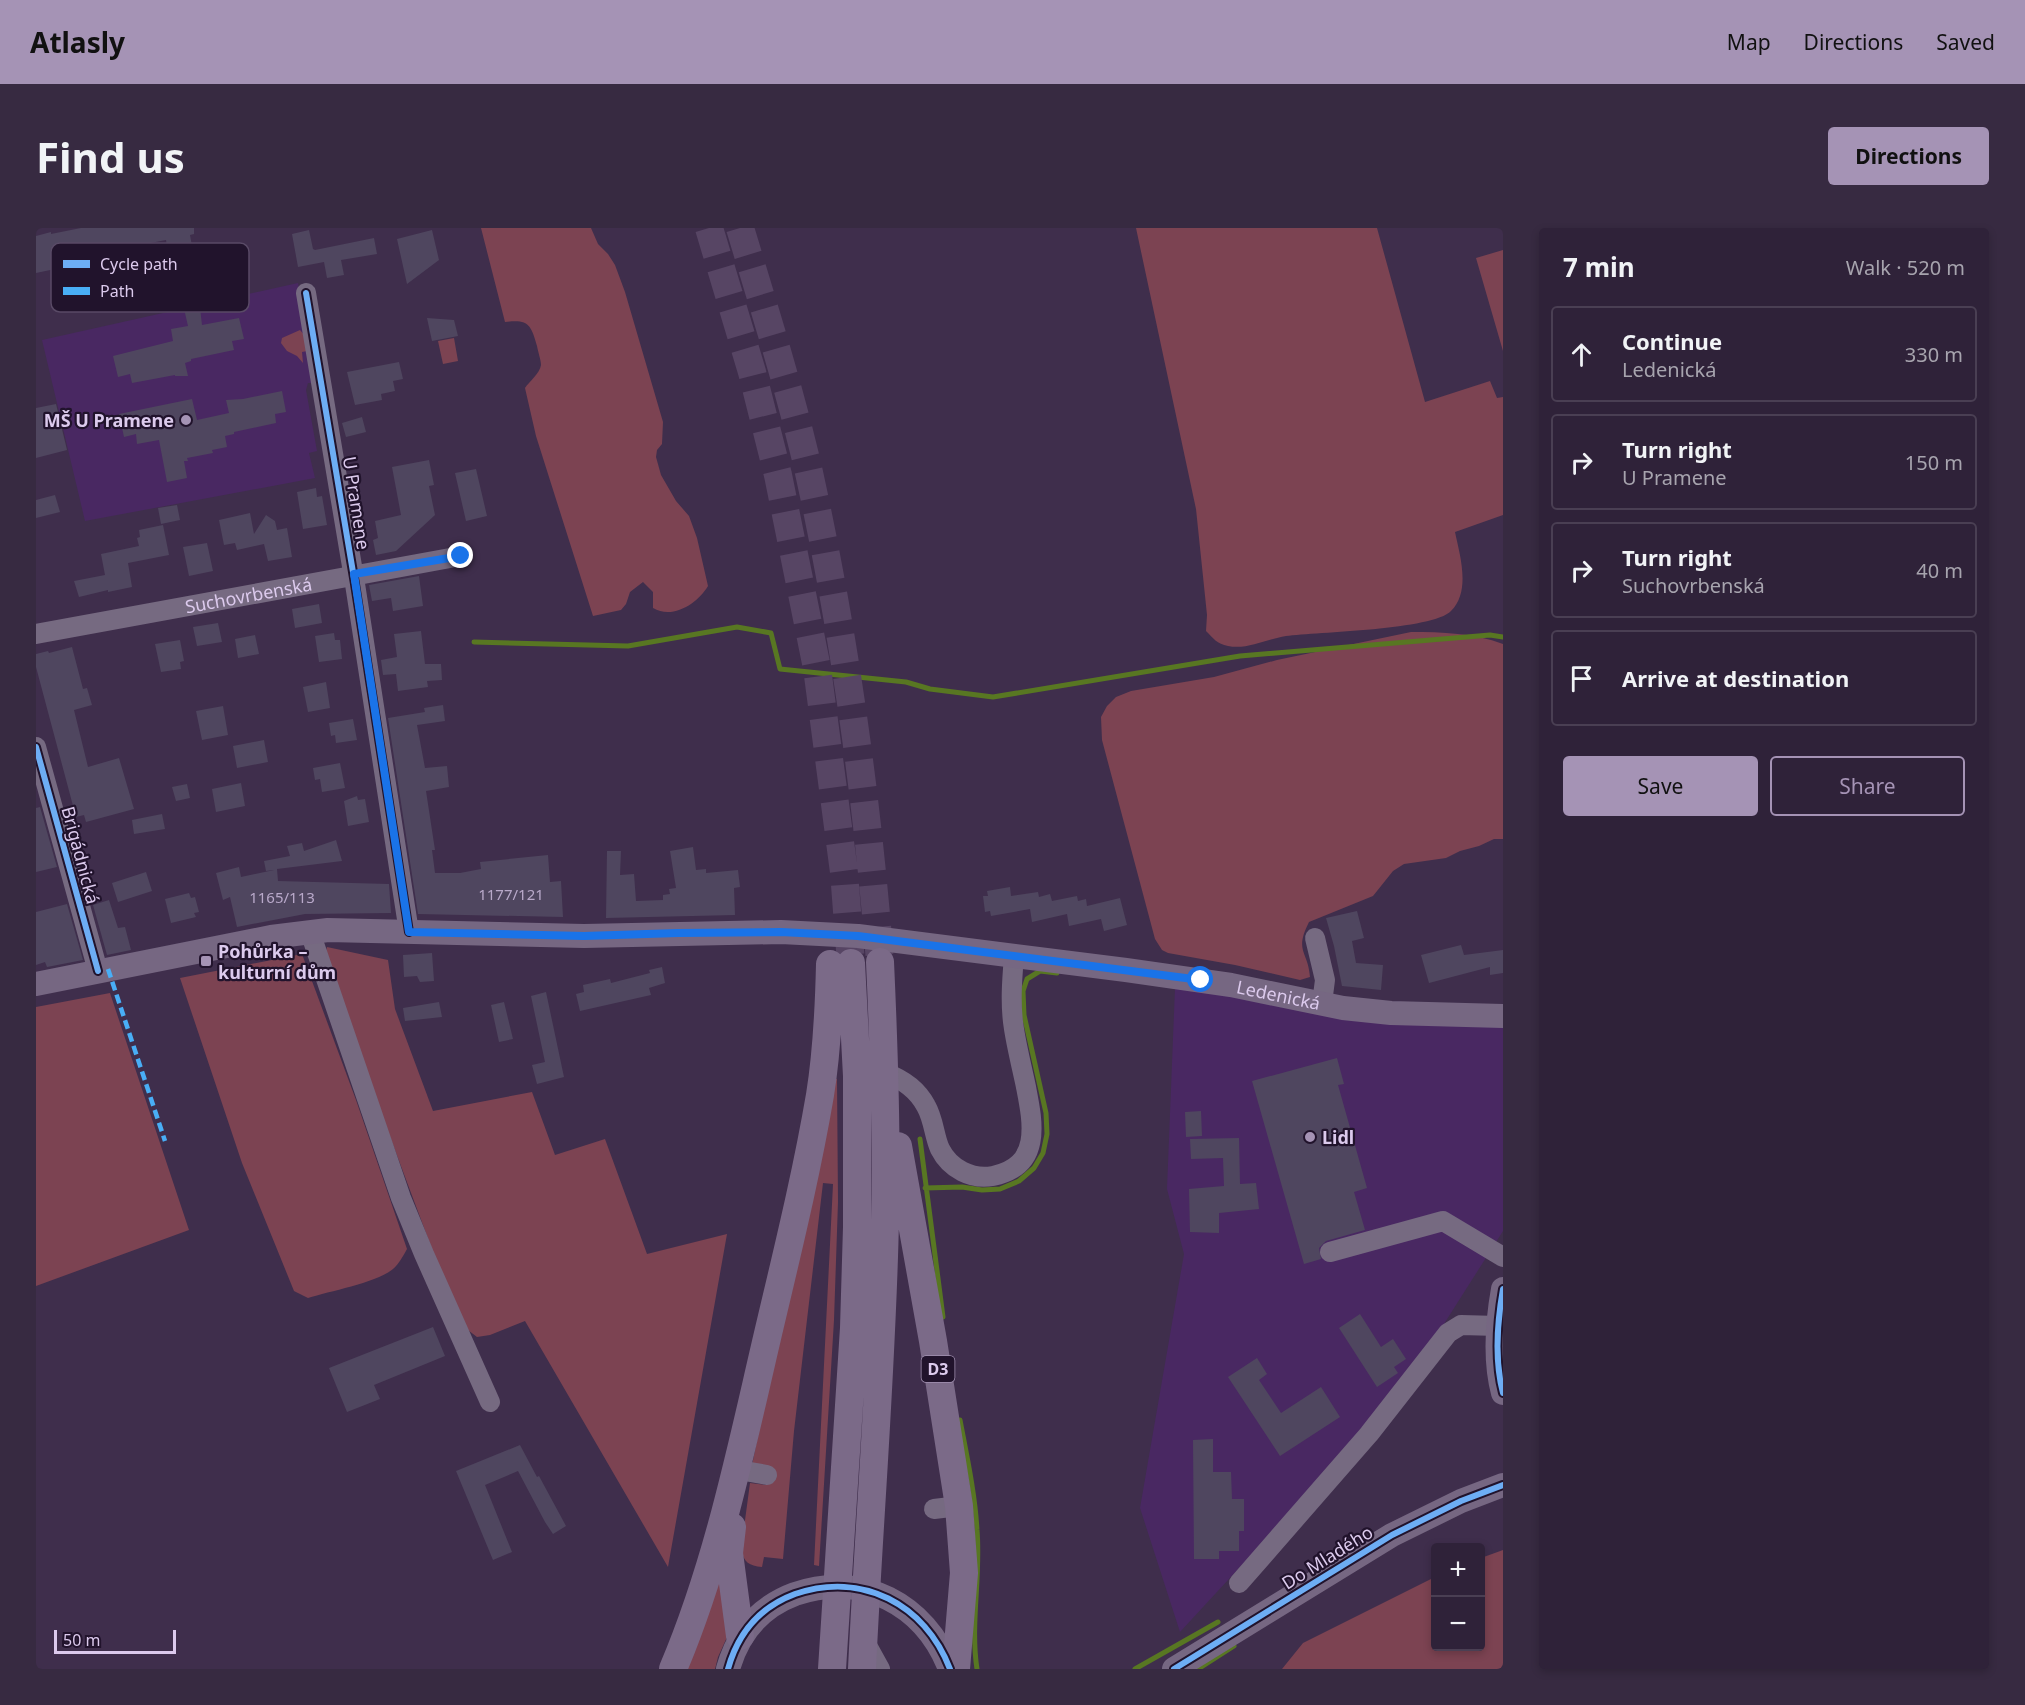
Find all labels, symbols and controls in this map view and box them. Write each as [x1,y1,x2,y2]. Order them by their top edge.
text: Atlasly [30,23,125,61]
text: Map [1727,28,1771,56]
text: Directions [1804,28,1903,56]
text: Saved [1936,28,1995,56]
button: Directions [1828,127,1989,185]
text: Find us [36,128,185,185]
legend [51,243,249,312]
text: 7 min [1563,249,1635,285]
text: Cycle path [100,253,178,275]
text: Walk · 520 m [1846,254,1965,281]
text: Path [100,280,134,302]
text: Continue [1622,326,1722,356]
icon: ahead [1565,338,1598,371]
text: 330 m [1905,341,1963,368]
text: Ledenická [1622,356,1716,383]
place label: MŠ U Pramene [44,408,174,432]
marker: MŠ U Pramene [179,413,193,427]
text: Turn right [1622,434,1732,464]
icon: right [1565,446,1598,479]
text: 150 m [1905,449,1963,476]
street label: U Pramene [338,455,376,551]
text: U Pramene [1622,464,1727,491]
route end [447,542,473,568]
text: Turn right [1622,542,1732,572]
icon: right [1565,554,1598,587]
text: 40 m [1916,557,1963,584]
street label: Suchovrbenská [183,572,314,618]
text: Suchovrbenská [1622,572,1765,599]
icon: arrive [1565,662,1598,695]
text: Arrive at destination [1622,663,1849,693]
button: Save [1563,756,1758,816]
button: Share [1770,756,1965,816]
street label: Brigádnická [56,804,106,906]
house number: 1177/121 [478,884,544,904]
house number: 1165/113 [249,887,315,907]
place label: Pohůrka – kulturní dům [218,939,336,984]
marker: Pohůrka – kulturní dům [199,954,213,968]
route start [1187,966,1213,992]
street label: Ledenická [1234,974,1323,1015]
place label: Lidl [1322,1125,1354,1149]
marker: Lidl [1303,1130,1317,1144]
road number: D3 [922,1356,954,1382]
street label: Do Mladého [1277,1520,1377,1594]
map controls [1431,1543,1485,1651]
button: + [1431,1543,1485,1597]
button: − [1431,1597,1485,1651]
scale bar [54,1627,176,1654]
text: 50 m [63,1629,100,1651]

